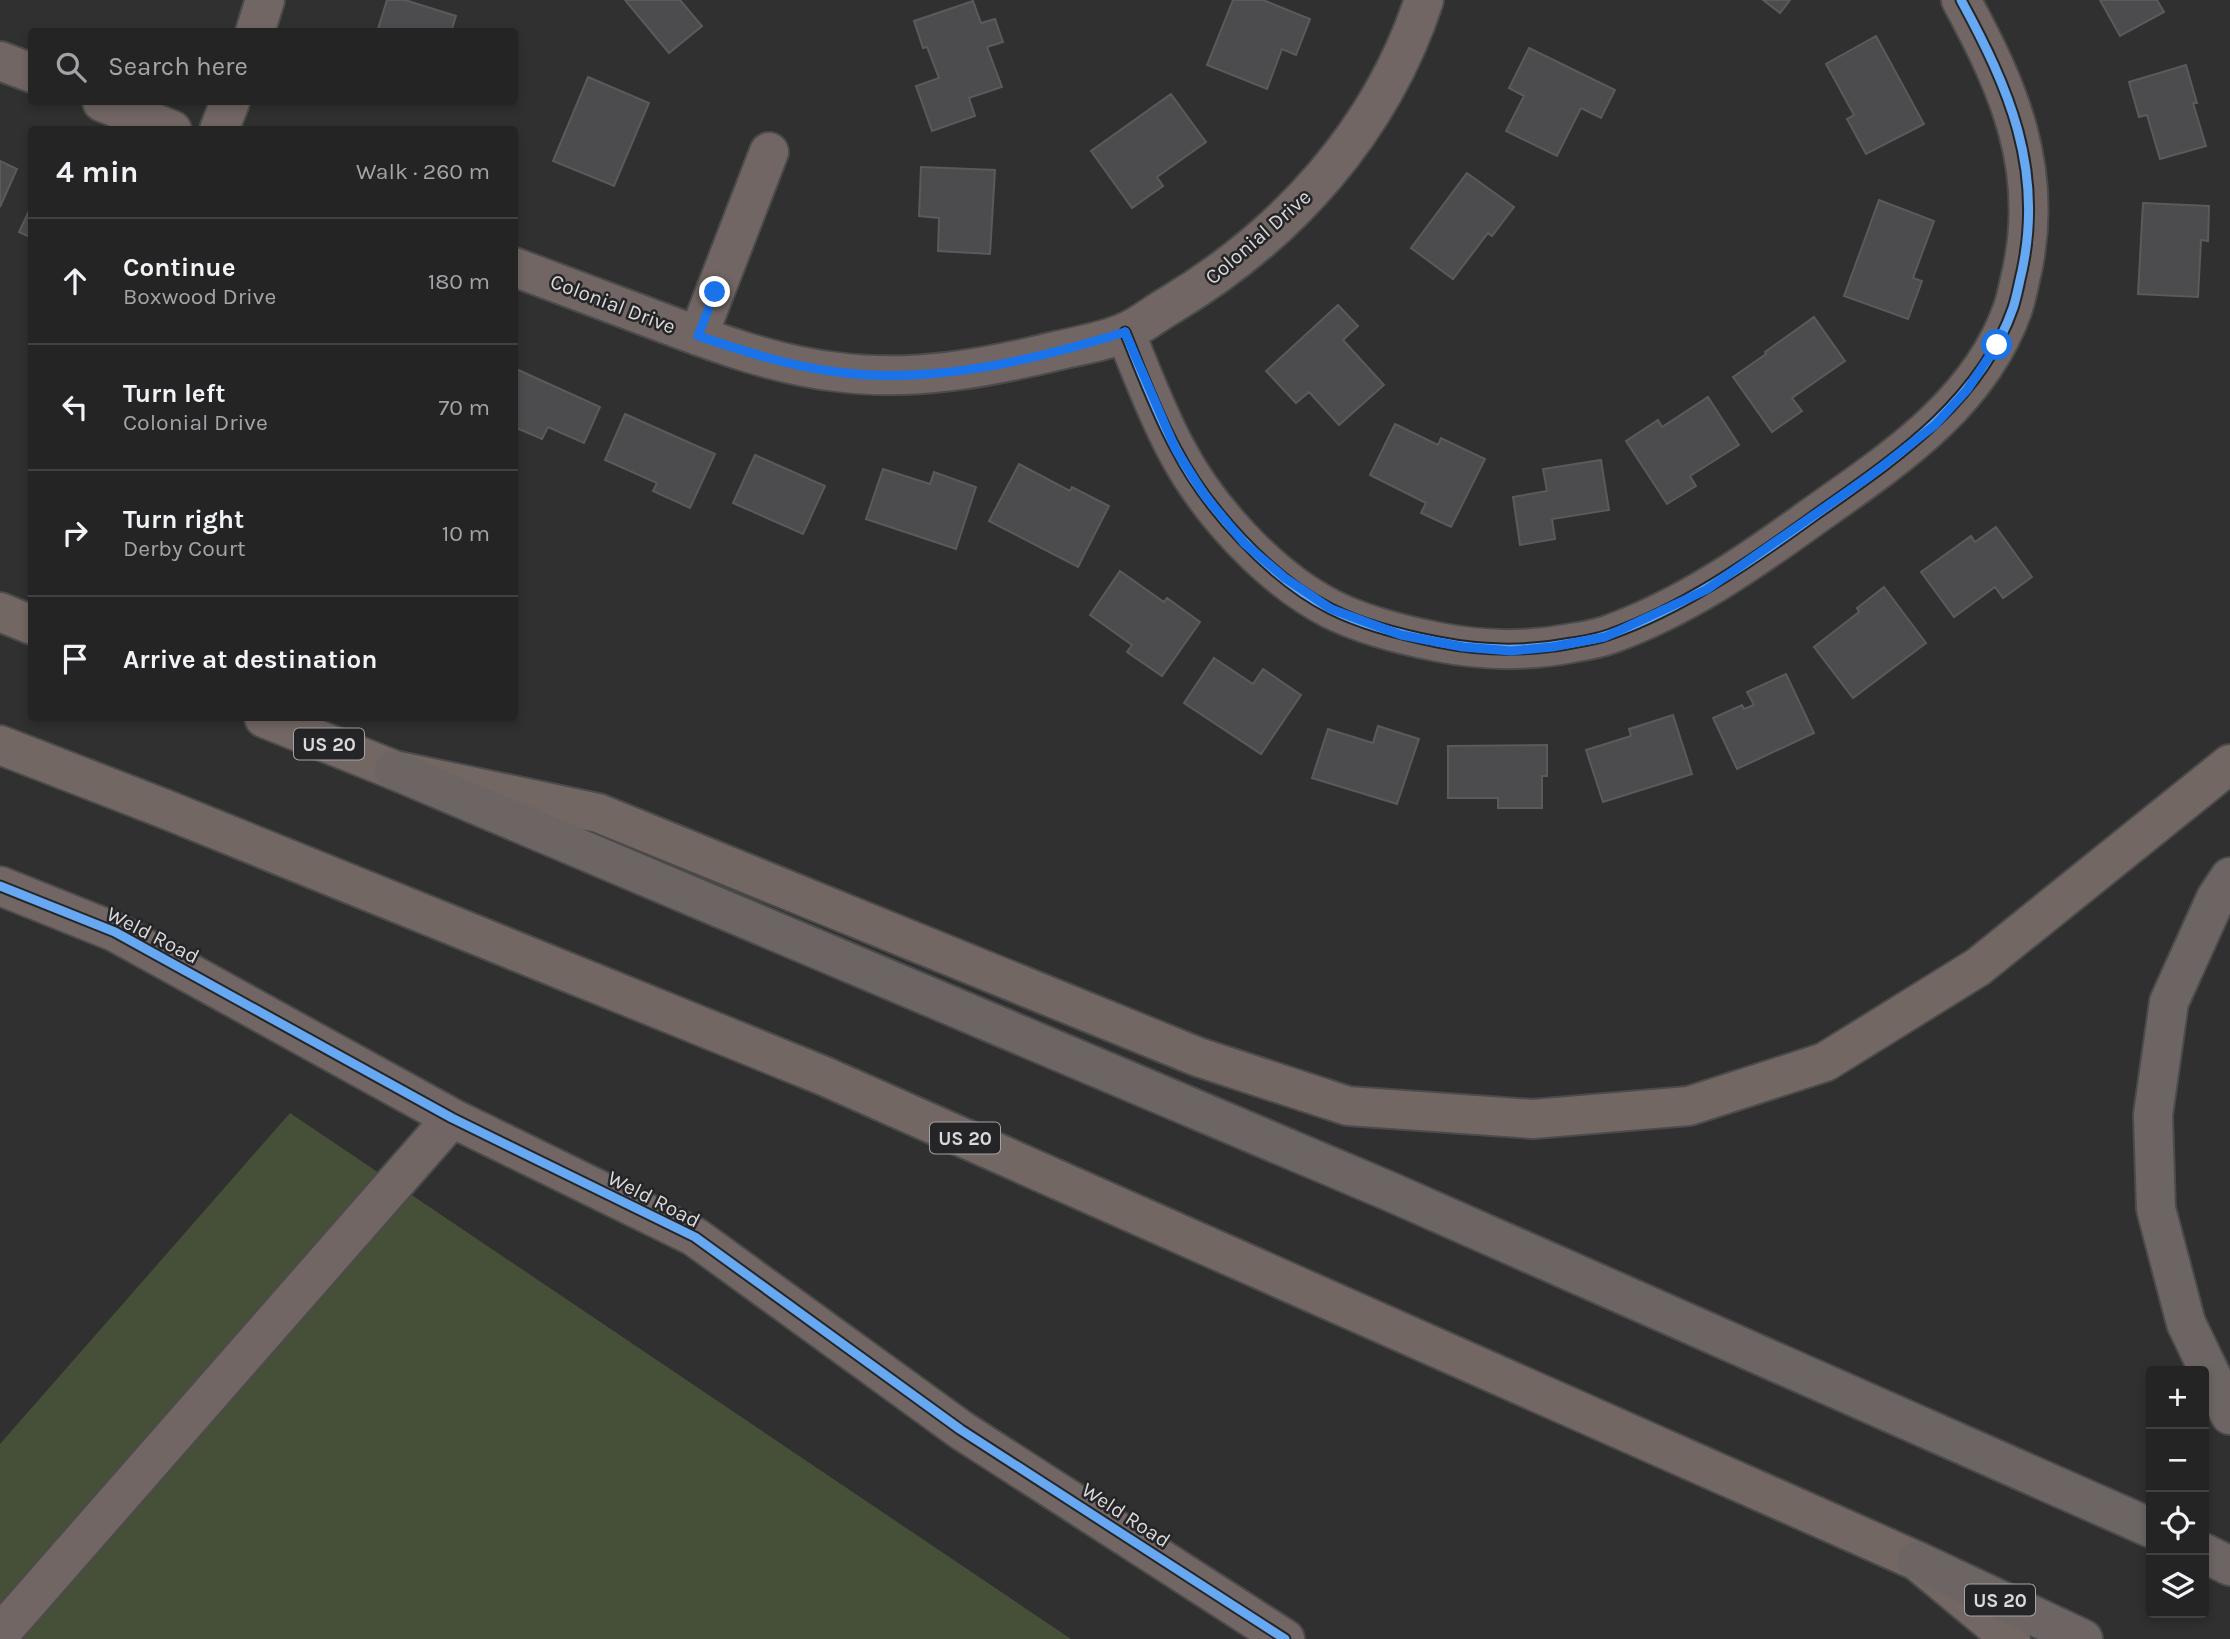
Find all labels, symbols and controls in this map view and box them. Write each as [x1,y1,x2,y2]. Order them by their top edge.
search box [28,28,518,105]
icon: search [52,48,90,86]
text: Search here [108,51,248,82]
text: 4 min [56,154,138,190]
text: Walk · 260 m [356,158,490,185]
street label: Colonial Drive [1200,185,1316,289]
text: Continue [123,252,235,283]
icon: ahead [56,262,94,300]
text: 180 m [428,268,490,295]
street label: Colonial Drive [547,269,679,339]
route end [699,276,730,307]
text: Boxwood Drive [123,283,276,310]
route start [1981,329,2012,360]
text: Turn left [123,378,225,409]
icon: left [56,388,94,426]
text: 70 m [439,394,490,421]
text: Colonial Drive [123,409,268,436]
text: Turn right [123,504,244,535]
icon: right [56,514,94,552]
text: 10 m [442,520,490,547]
text: Derby Court [123,535,246,562]
icon: arrive [56,640,94,678]
text: Arrive at destination [123,644,377,675]
road number: US 20 [294,729,364,760]
street label: Weld Road [103,901,203,969]
road number: US 20 [930,1122,1000,1154]
street label: Weld Road [604,1165,704,1233]
map controls [2146,1366,2209,1618]
button: + [2146,1366,2209,1429]
button: − [2146,1429,2209,1492]
street label: Weld Road [1077,1478,1175,1552]
button: locate [2146,1492,2209,1555]
button: layers [2146,1555,2209,1618]
road number: US 20 [1965,1584,2035,1616]

